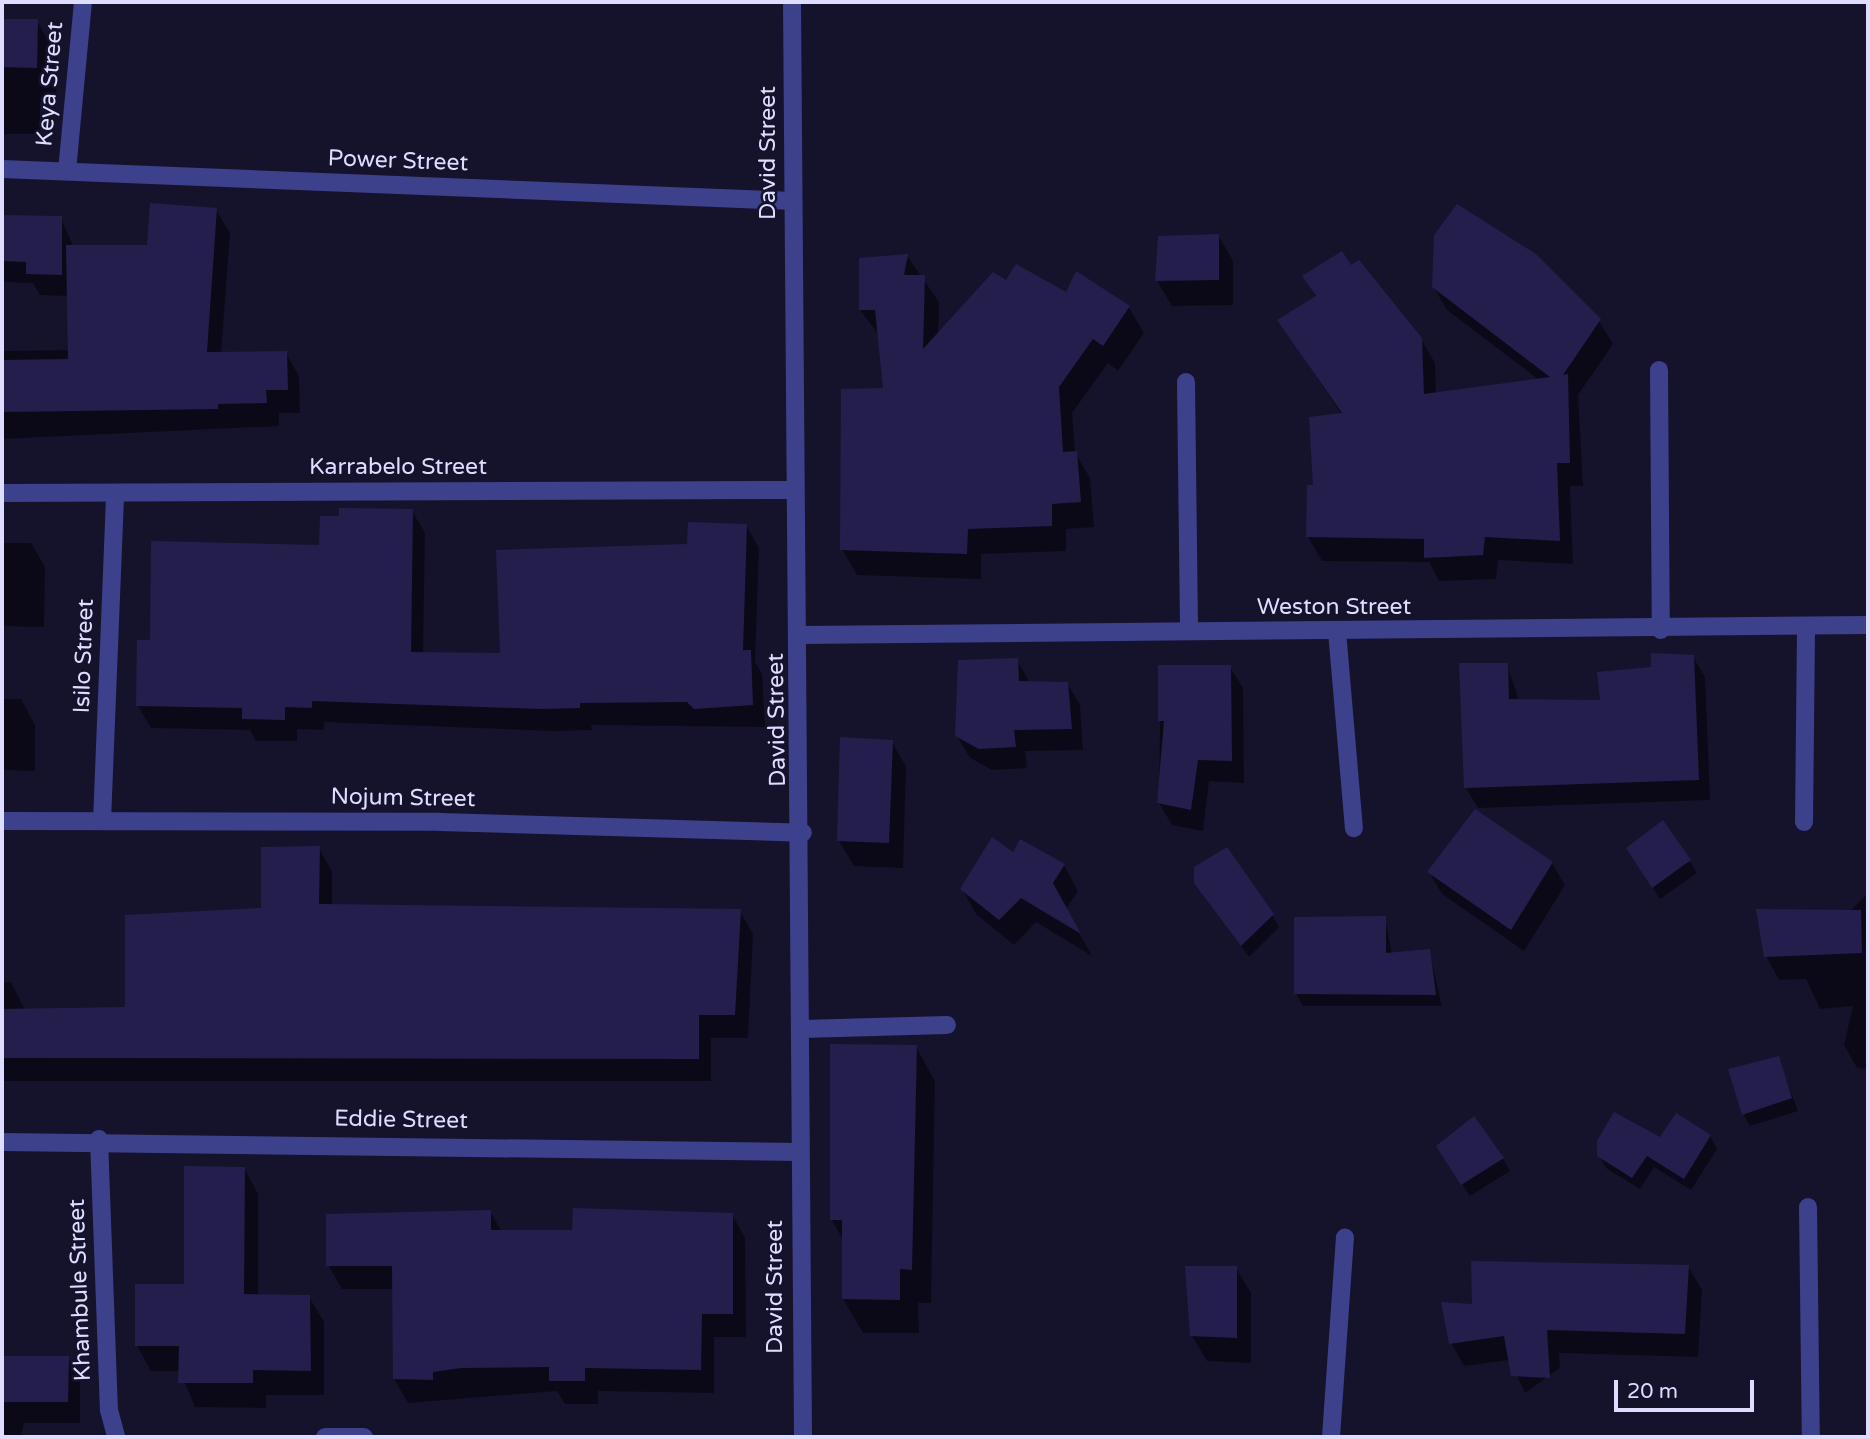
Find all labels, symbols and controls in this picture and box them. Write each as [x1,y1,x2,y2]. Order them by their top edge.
street label: Keya Street [31,20,69,148]
street label: David Street [754,86,782,220]
street label: Power Street [327,145,469,177]
street label: Karrabelo Street [309,453,487,481]
street label: Weston Street [1257,593,1411,621]
street label: Isilo Street [68,598,100,714]
street label: David Street [762,653,792,787]
street label: Nojum Street [330,783,476,813]
street label: Eddie Street [334,1105,468,1135]
street label: Khambule Street [63,1198,97,1382]
street label: David Street [761,1220,789,1354]
scale bar [1618,1366,1758,1410]
text: 20 m [1627,1379,1678,1404]

